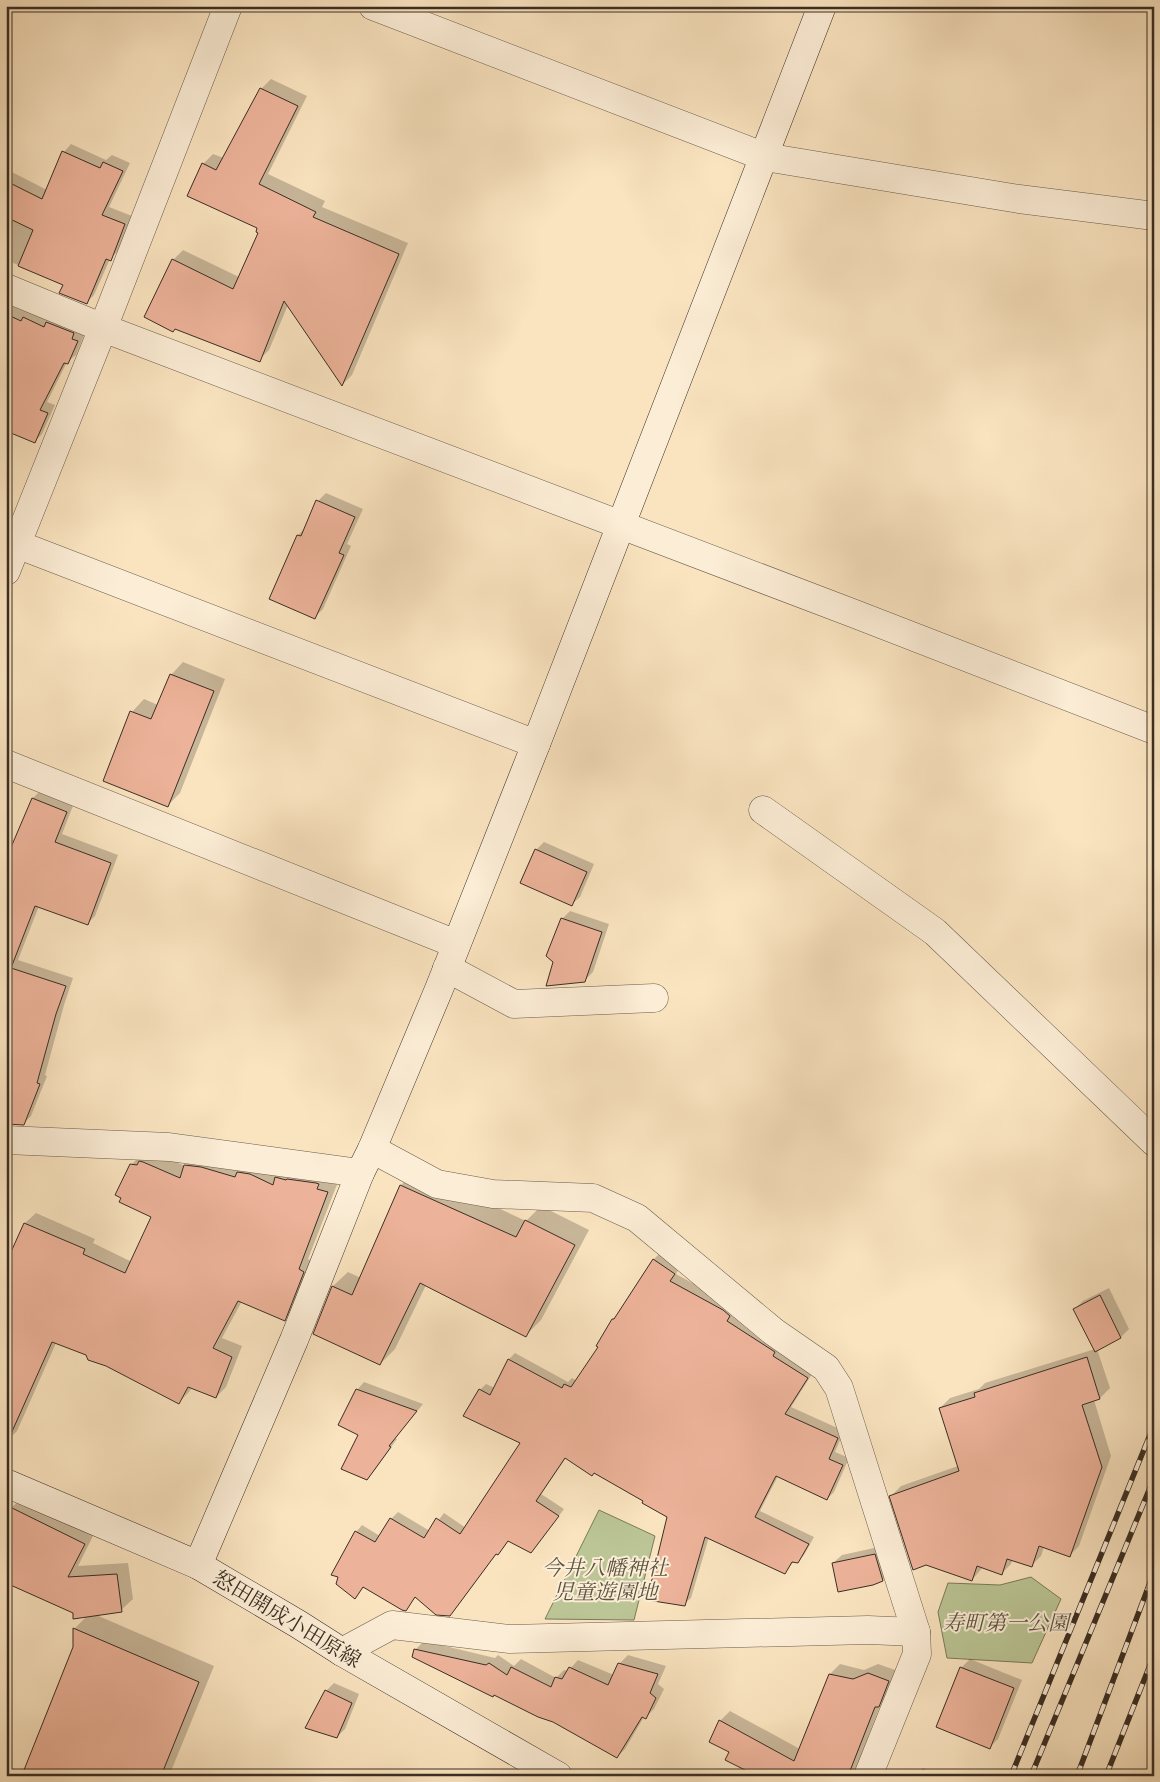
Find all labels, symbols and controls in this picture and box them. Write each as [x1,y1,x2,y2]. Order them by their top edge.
park label: 今井八幡神社 児童遊園地 [542,1555,670,1606]
street label: 怒田開成小田原線 [208,1565,366,1674]
park label: 寿町第一公園 [943,1610,1072,1637]

